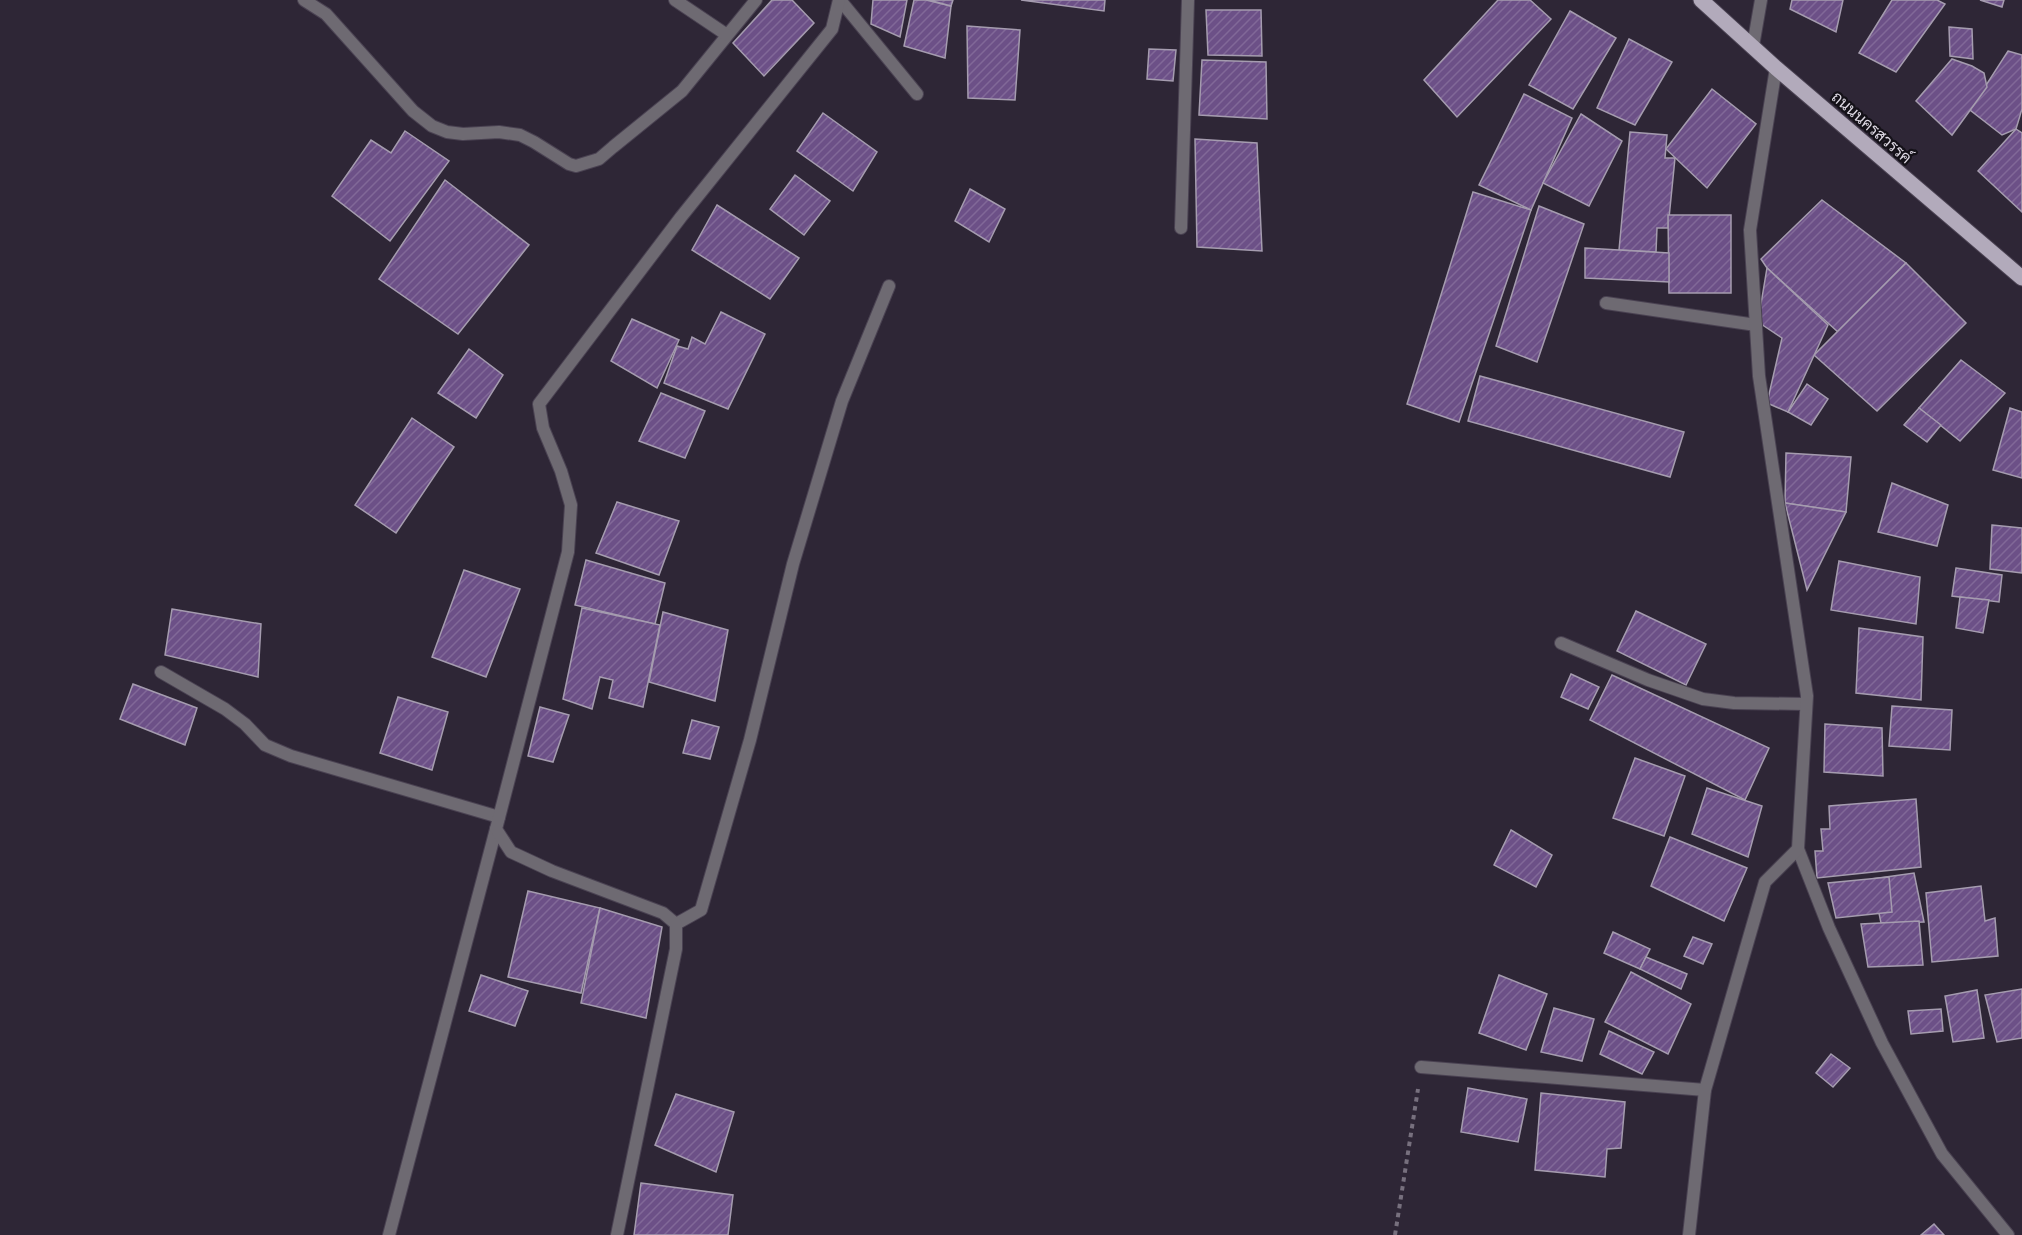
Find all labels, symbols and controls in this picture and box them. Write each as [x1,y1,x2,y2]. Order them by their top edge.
street label: ถนนนครสวรรค์ [1827,85,1918,168]

